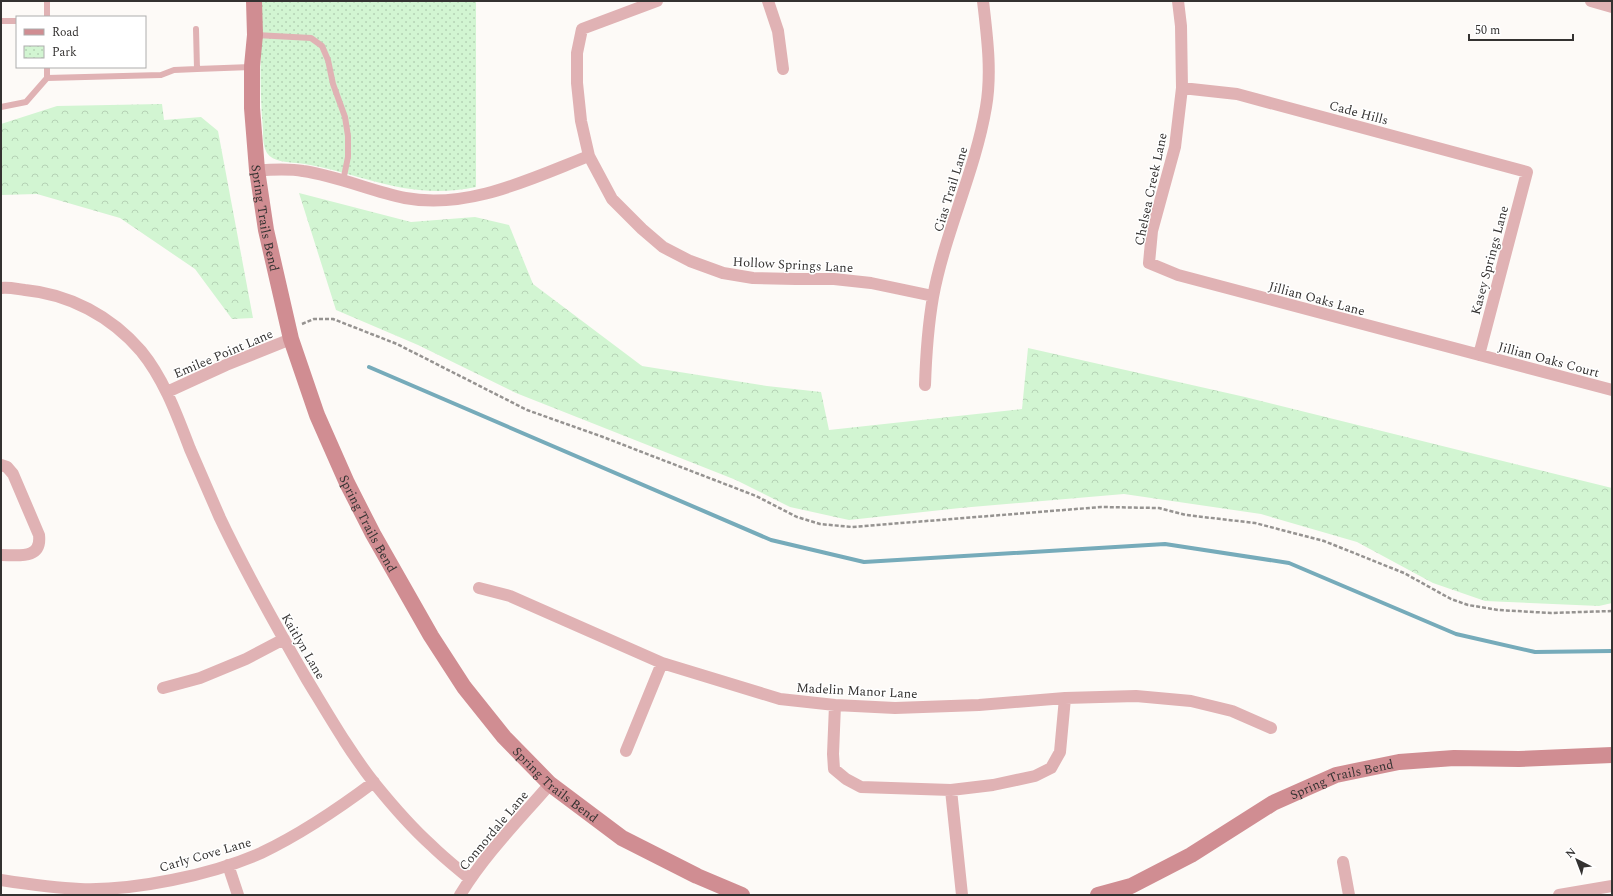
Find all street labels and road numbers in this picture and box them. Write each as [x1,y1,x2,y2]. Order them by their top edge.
street label: Cade Hills [1327,95,1391,130]
street label: Chelsea Creek Lane [1129,131,1173,247]
street label: Cias Trail Lane [928,144,973,234]
street label: Spring Trails Bend [246,164,284,273]
street label: Kasey Springs Lane [1466,204,1514,317]
street label: Hollow Springs Lane [732,252,854,278]
street label: Jillian Oaks Lane [1266,276,1367,321]
street label: Emilee Point Lane [171,324,276,384]
street label: Jillian Oaks Court [1496,337,1602,383]
street label: Spring Trails Bend [333,472,402,576]
street label: Kaitlyn Lane [276,610,330,683]
street label: Madelin Manor Lane [796,678,918,704]
street label: Spring Trails Bend [507,742,602,828]
street label: Spring Trails Bend [1287,754,1395,805]
street label: Connordale Lane [454,786,533,875]
street label: Carly Cove Lane [157,832,254,878]

